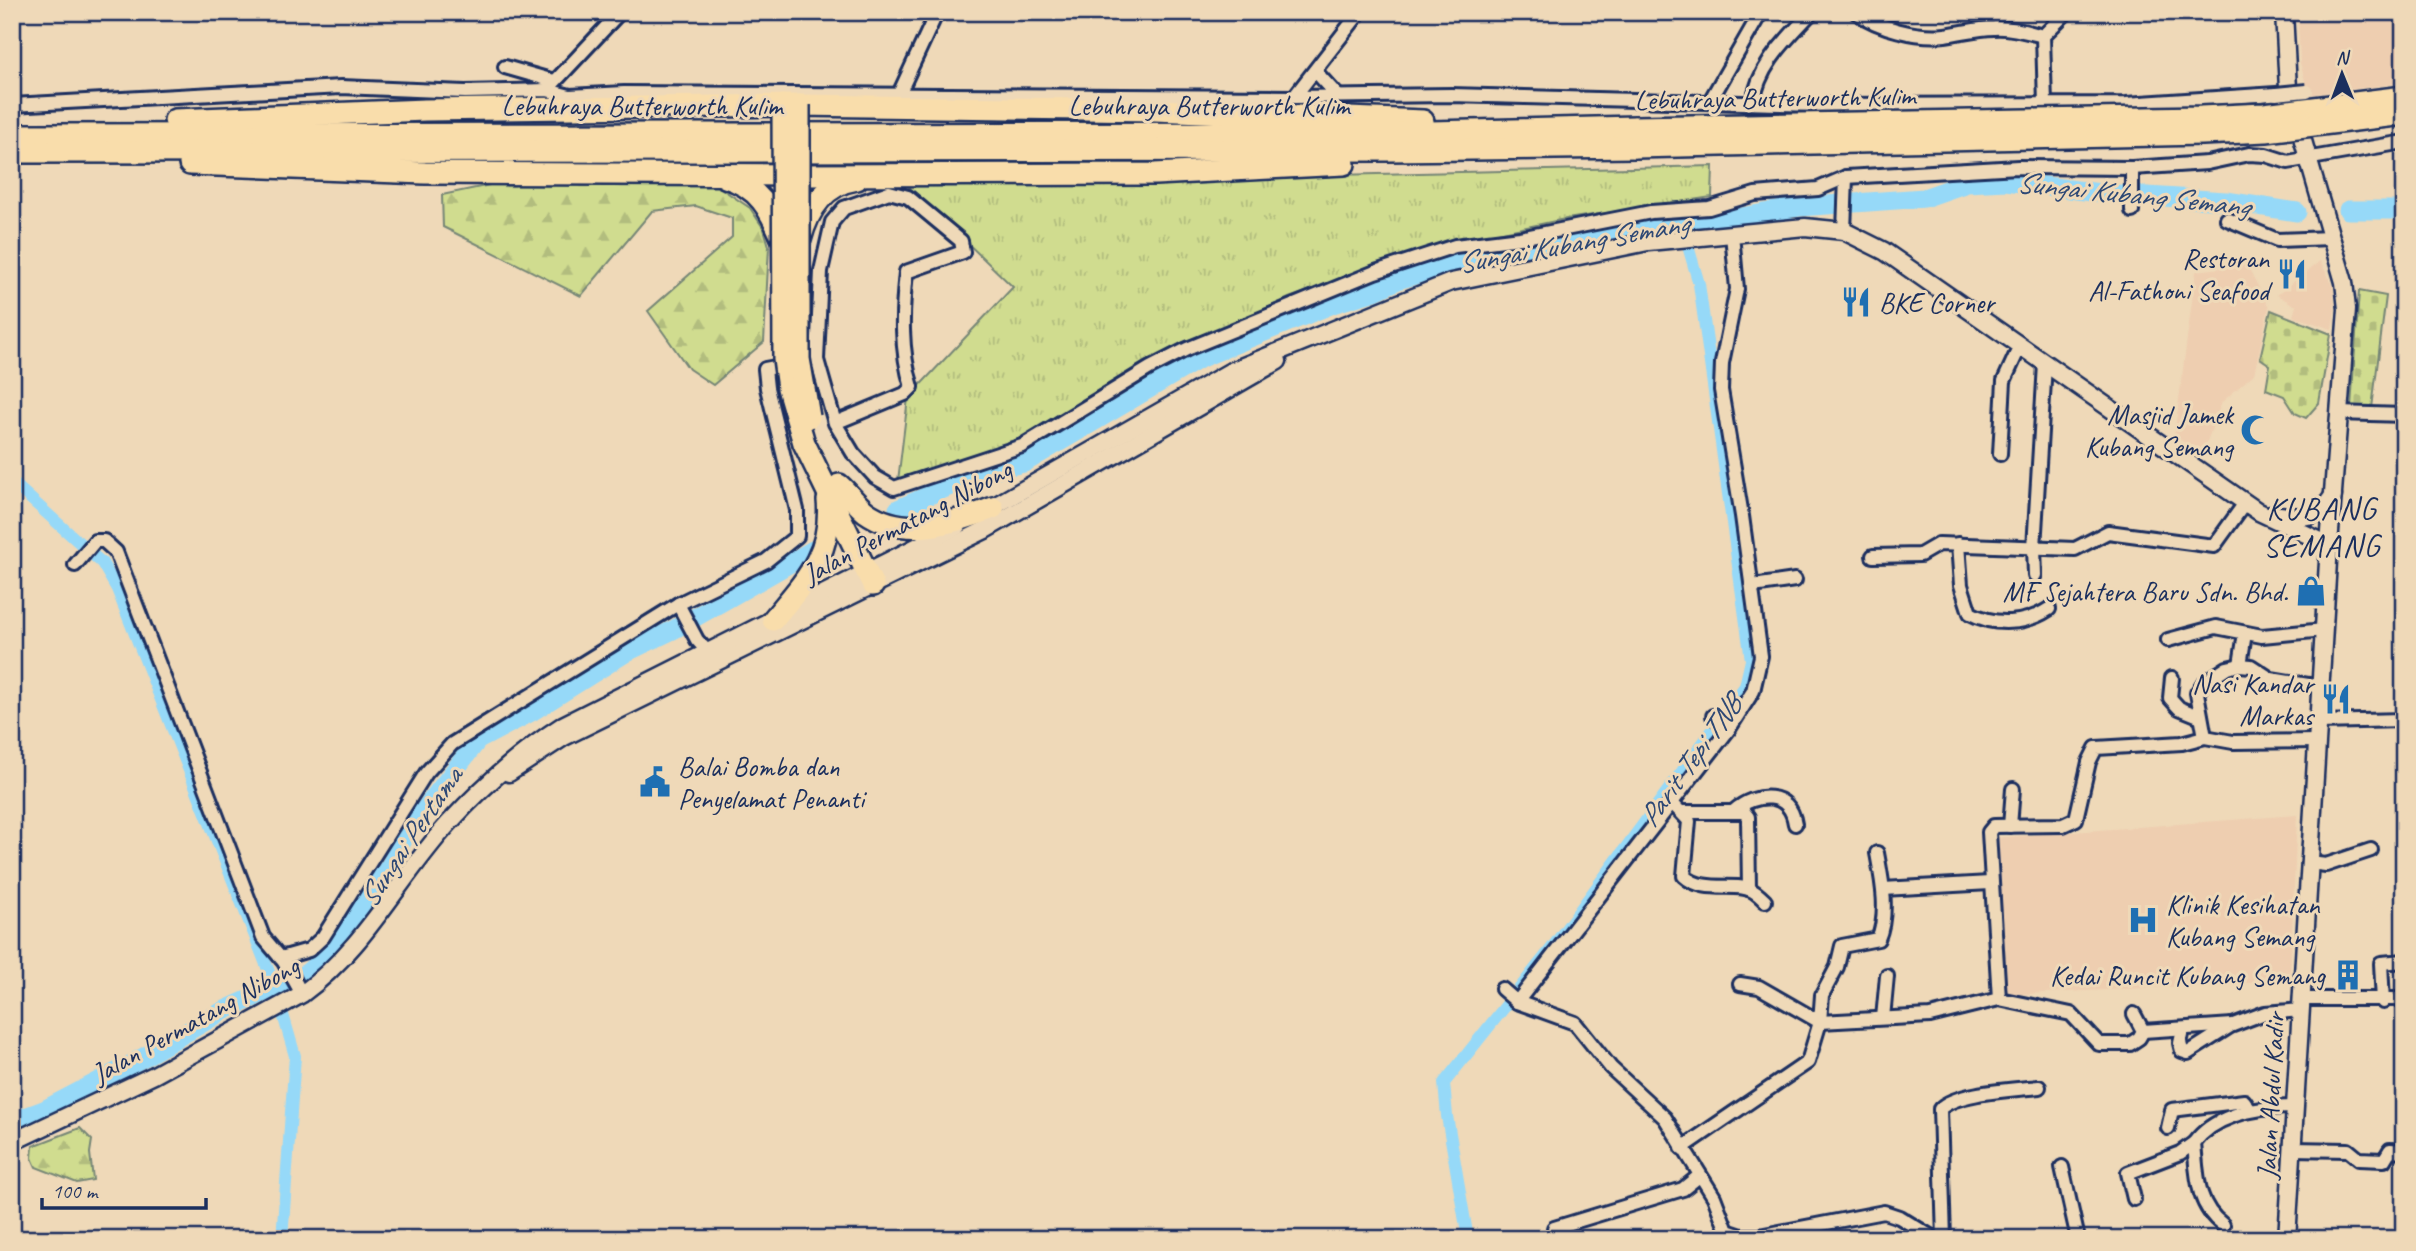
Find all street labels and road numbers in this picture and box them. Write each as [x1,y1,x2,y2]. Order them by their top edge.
street label: Lebuhraya Butterworth Kulim [1634,78,1918,117]
street label: Lebuhraya Butterworth Kulim [502,88,785,123]
street label: Lebuhraya Butterworth Kulim [1069,88,1352,123]
street label: Jalan Permatang Nibong [795,451,1019,592]
street label: Jalan Permatang Nibong [84,947,306,1092]
street label: Jalan Abdul Kadir [2249,1009,2292,1182]

